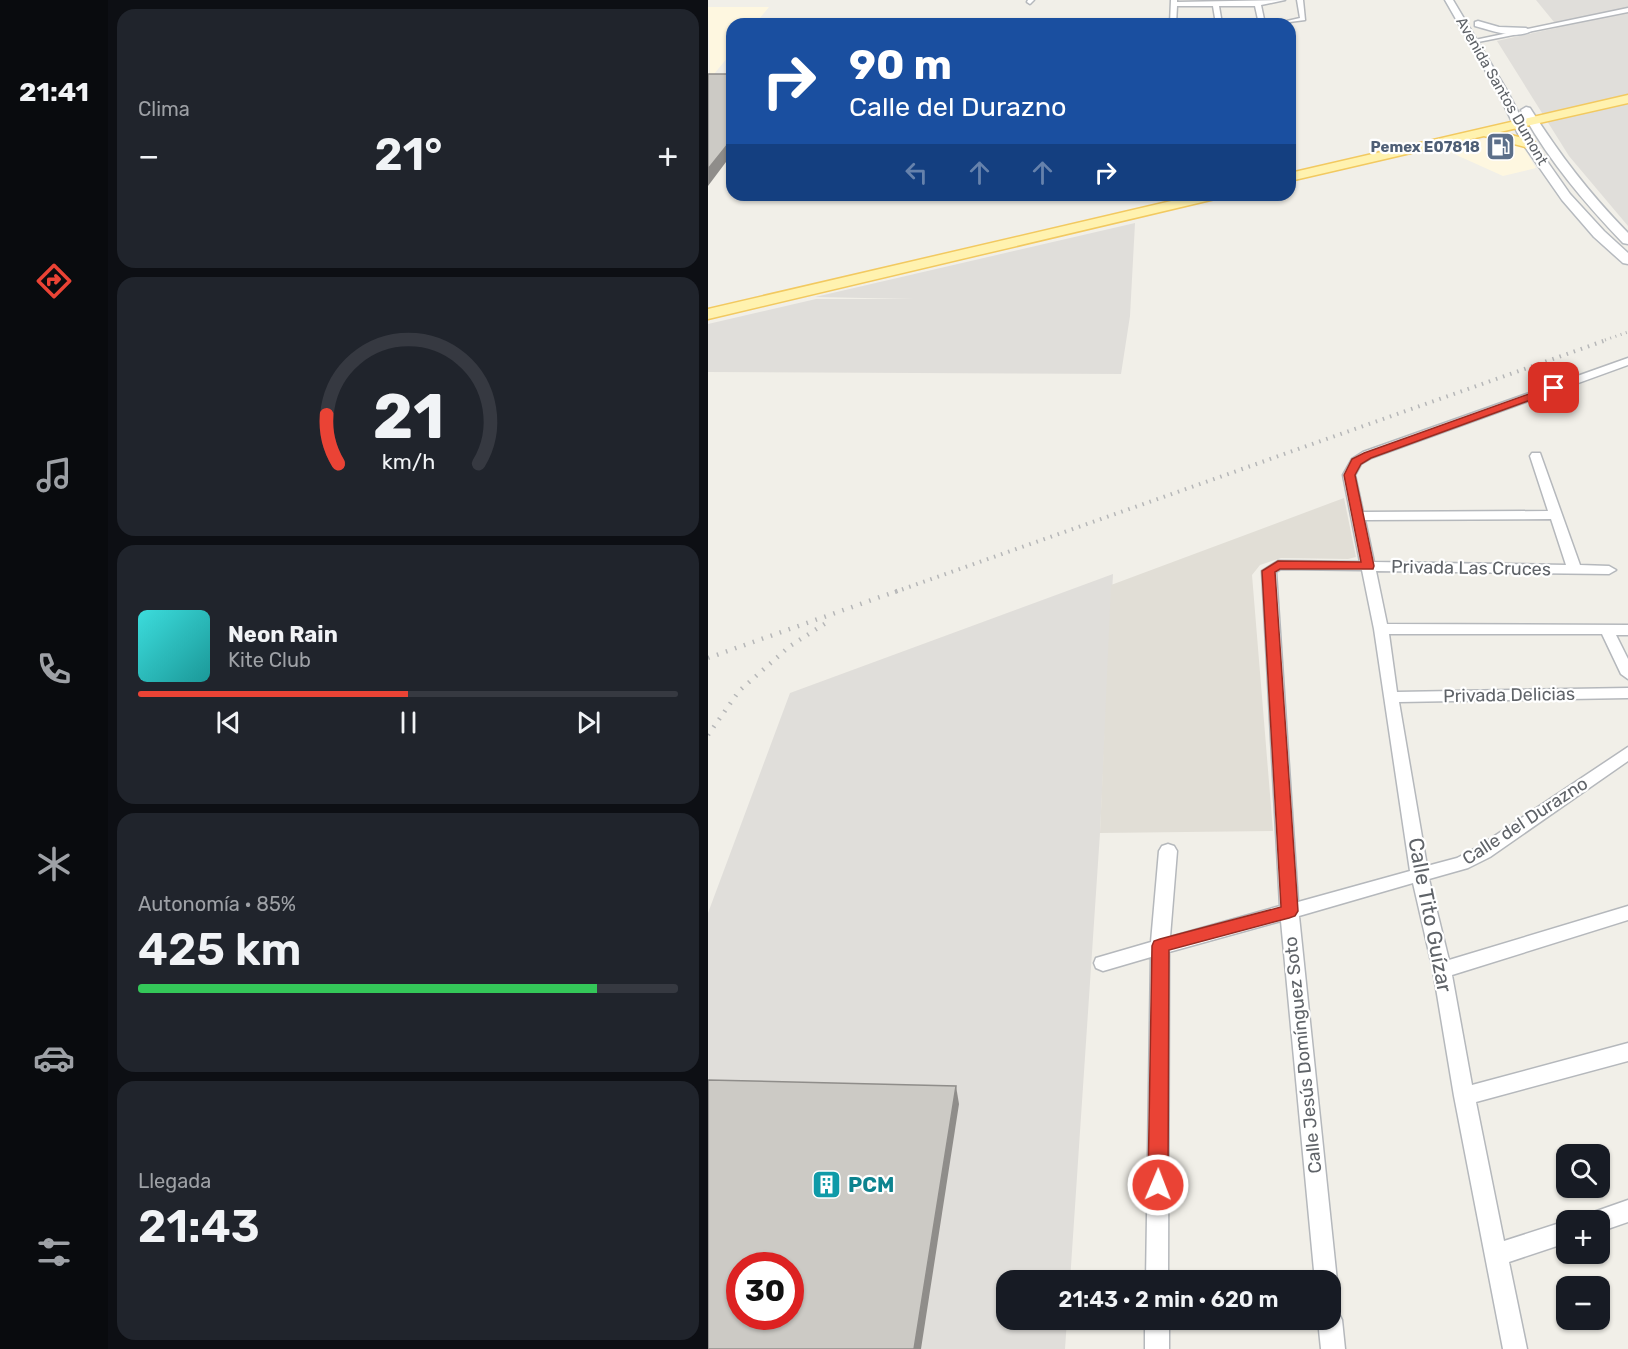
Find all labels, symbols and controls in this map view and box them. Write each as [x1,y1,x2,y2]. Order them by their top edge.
street label: Avenida Santos Dumont [1452,14,1552,168]
text: 90 m [849,40,952,90]
icon: right [750,42,828,120]
text: 21:41 [19,76,89,108]
text: Calle del Durazno [849,91,1067,123]
text: Clima [138,97,190,121]
text: 21° [374,128,443,181]
fuel station icon: Pemex E07818 [1485,131,1517,163]
text: − [138,136,159,175]
text: + [657,136,678,175]
place label: Pemex E07818 [1370,138,1480,156]
icon: left [900,156,933,189]
icon: ahead [963,156,996,189]
icon: ahead [1026,156,1059,189]
icon: right [1089,156,1122,189]
icon: directions [33,260,75,302]
pin [1528,362,1579,413]
icon: arrive [1537,371,1570,404]
text: 21 [372,380,444,454]
text: km/h [381,449,435,474]
icon: music [33,454,75,496]
street label: Privada Las Cruces [1391,556,1551,580]
text: Neon Rain [228,621,338,648]
icon: phone [33,648,75,690]
text: Kite Club [228,648,311,672]
street label: Privada Delicias [1443,683,1575,707]
icon: previous [212,706,245,739]
icon: pause [392,706,425,739]
icon: next [572,706,605,739]
street label: Calle del Durazno [1458,772,1592,870]
street label: Calle Tito Guízar [1403,835,1458,994]
icon: climate [33,843,75,885]
text: Autonomía · 85% [138,892,296,916]
text: 425 km [138,923,301,976]
street label: Calle Jesús Domínguez Soto [1280,935,1326,1175]
icon: car [33,1037,75,1079]
map controls [1556,1144,1610,1330]
button: search [1556,1144,1610,1198]
position arrow [1126,1153,1190,1217]
text: Llegada [138,1169,211,1193]
building icon: PCM [811,1169,843,1201]
place label: PCM [848,1172,894,1197]
text: 21:43 [138,1200,260,1253]
button: + [1556,1210,1610,1264]
icon: filters [33,1231,75,1273]
speed limit sign: 30 [726,1252,804,1330]
button: − [1556,1276,1610,1330]
text: 21:43 · 2 min · 620 m [1059,1286,1278,1313]

